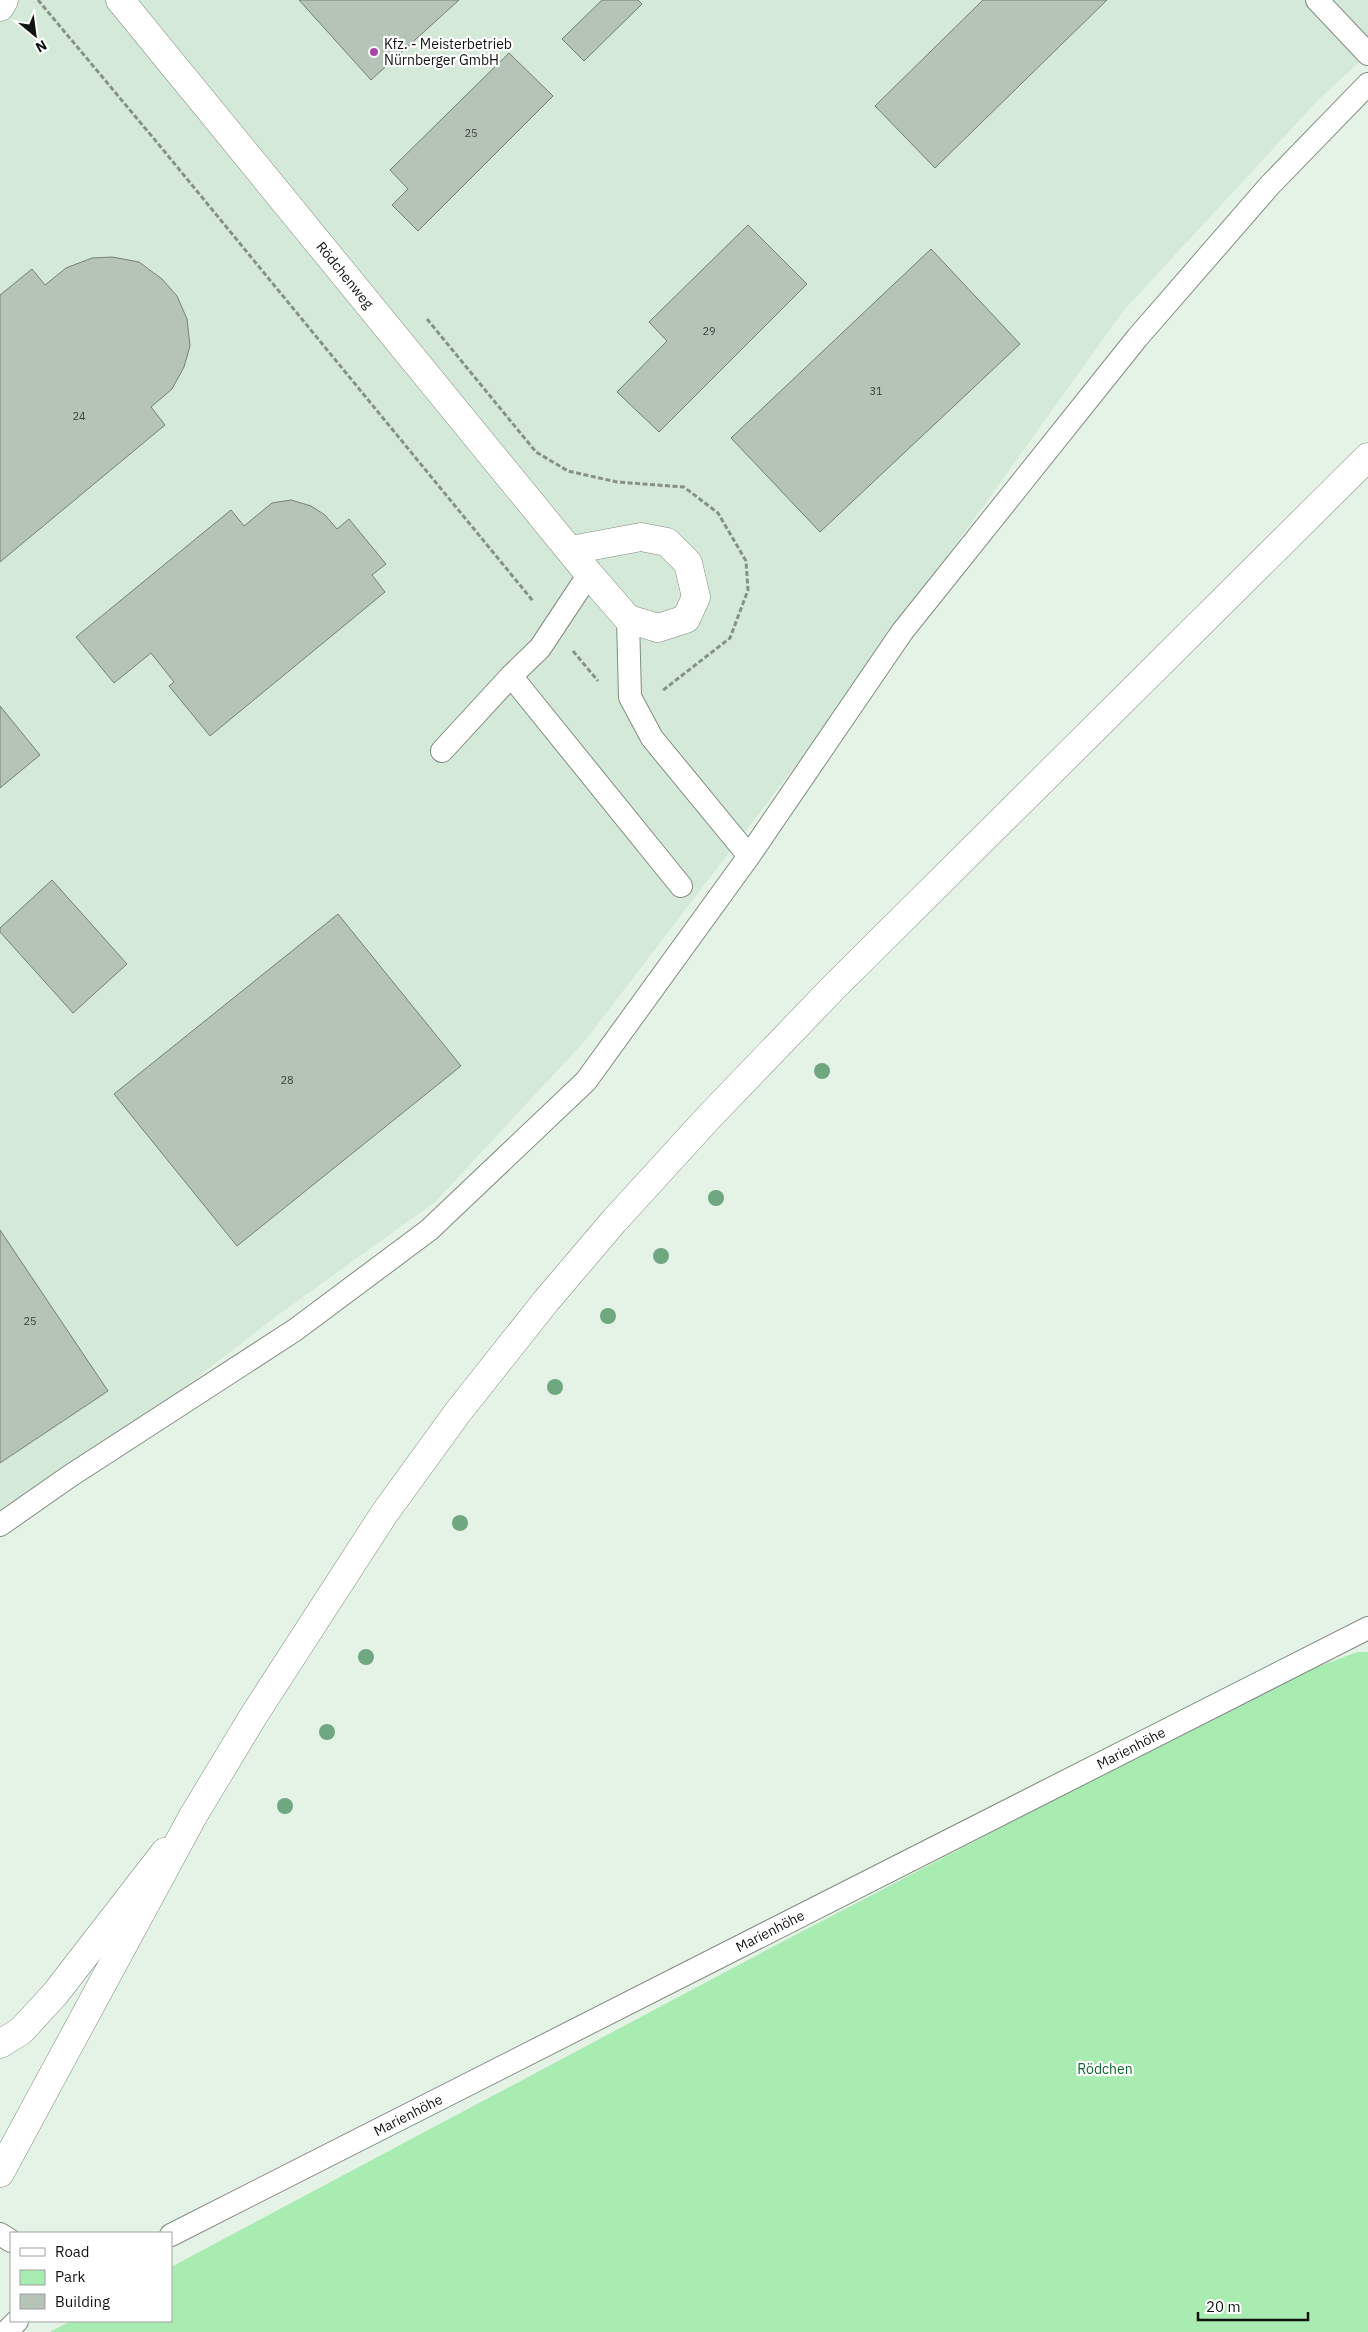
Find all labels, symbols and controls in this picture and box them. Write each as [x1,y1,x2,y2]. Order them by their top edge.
north arrow [10,10,60,60]
place label: Kfz. - Meisterbetrieb Nürnberger GmbH [384,35,512,69]
text: N [33,36,50,57]
marker: Kfz. - Meisterbetrieb Nürnberger GmbH [368,46,380,58]
house number: 25 [464,126,478,140]
street label: Rödchenweg [313,238,378,313]
house number: 29 [702,324,716,338]
house number: 31 [869,384,883,398]
house number: 24 [72,409,86,423]
house number: 28 [280,1073,294,1087]
house number: 25 [23,1314,37,1328]
street label: Marienhöhe [1094,1723,1169,1773]
street label: Marienhöhe [733,1906,808,1956]
park label: Rödchen [1077,2060,1133,2078]
street label: Marienhöhe [371,2090,446,2140]
legend [10,2232,172,2322]
text: Road [55,2242,90,2261]
text: Park [55,2267,85,2286]
scale bar [1198,2290,1308,2322]
text: Building [55,2292,110,2311]
text: 20 m [1206,2297,1241,2316]

